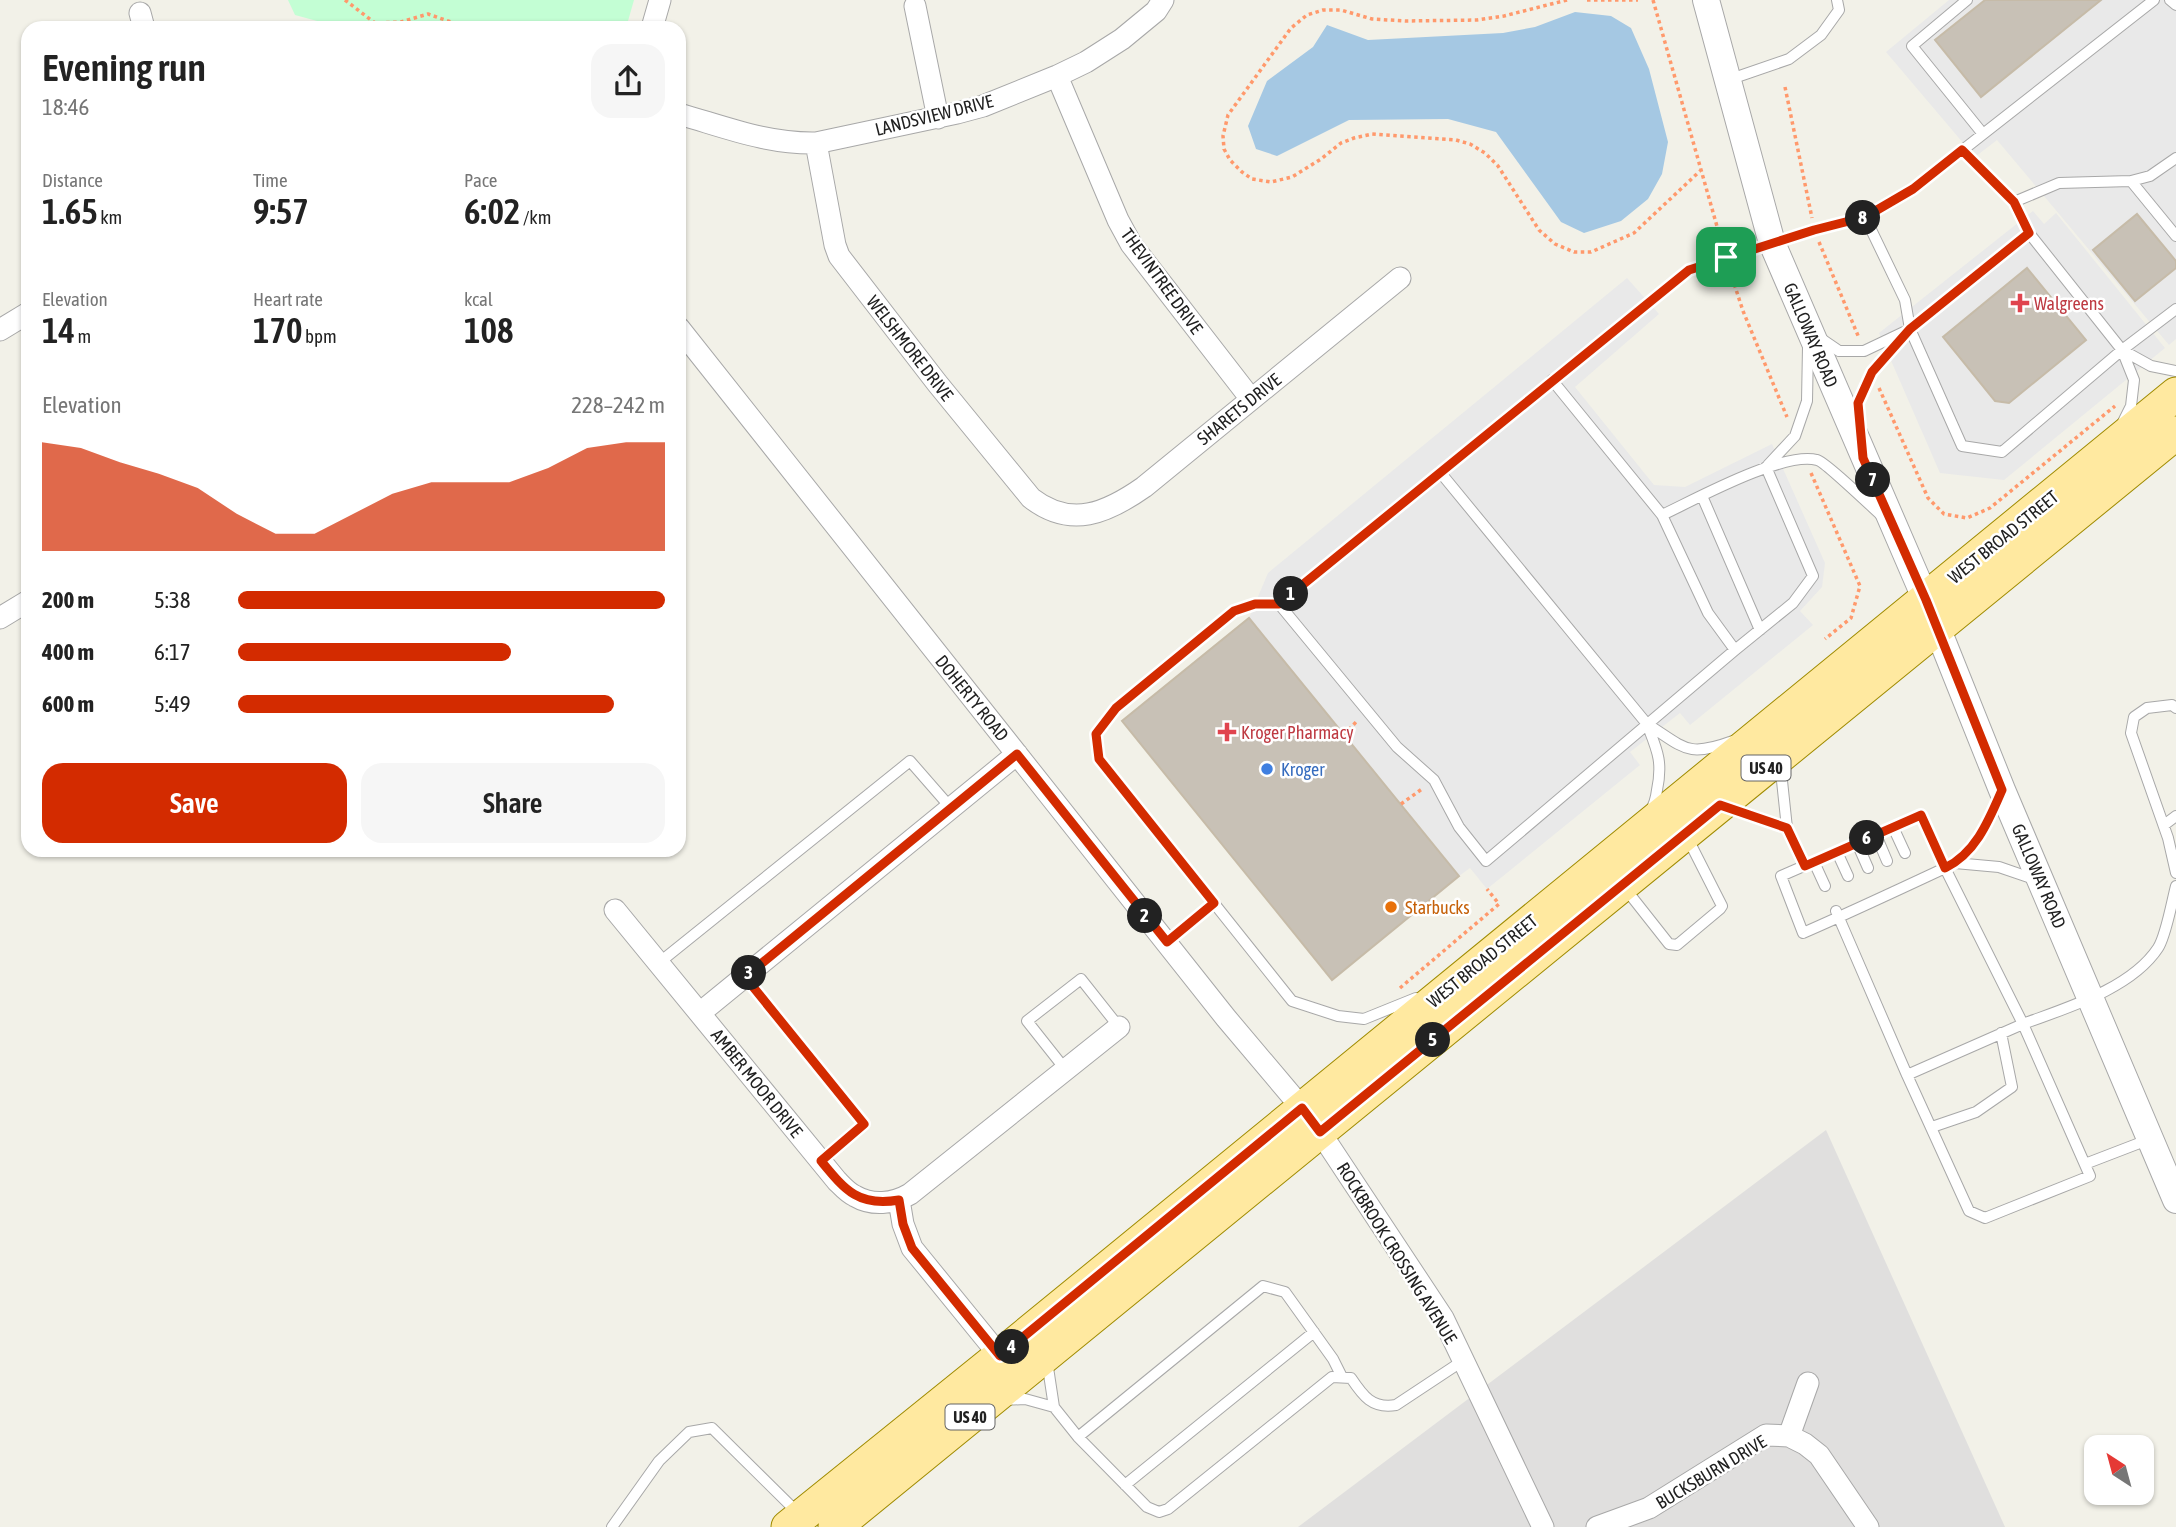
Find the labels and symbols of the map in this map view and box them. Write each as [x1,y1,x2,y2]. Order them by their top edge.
street label: LANDSVIEW DRIVE [873,90,995,140]
pin: 8 [1846,200,1881,235]
street label: THEVINTREE DRIVE [1117,224,1207,338]
pin [1696,227,1756,287]
street label: GALLOWAY ROAD [1780,280,1842,390]
street label: WELSHMORE DRIVE [862,291,958,405]
place label: Walgreens [2034,293,2104,314]
marker: Walgreens [2012,295,2028,311]
street label: SHARETS DRIVE [1193,369,1285,449]
pin: 7 [1856,462,1890,498]
street label: WEST BROAD STREET [1944,486,2062,588]
pin: 1 [1274,576,1308,612]
street label: DOHERTY ROAD [931,651,1013,745]
place label: Kroger Pharmacy [1241,722,1354,743]
marker: Kroger Pharmacy [1219,724,1235,740]
road number: US 40 [1742,755,1790,780]
place label: Kroger [1281,759,1325,780]
marker: Kroger [1259,761,1275,777]
pin: 6 [1850,820,1884,856]
street label: GALLOWAY ROAD [2008,821,2070,931]
place label: Starbucks [1405,897,1470,918]
pin: 2 [1128,898,1162,934]
marker: Starbucks [1383,899,1399,915]
street label: WEST BROAD STREET [1423,910,1541,1012]
pin: 3 [732,956,766,990]
pin: 5 [1416,1023,1450,1058]
street label: AMBER MOOR DRIVE [707,1025,807,1142]
street label: ROCKBROOK CROSSING AVENUE [1333,1159,1462,1348]
pin: 4 [995,1330,1030,1364]
road number: US 40 [946,1404,995,1429]
street label: BUCKSBURN DRIVE [1652,1431,1770,1513]
north arrow [2084,1435,2154,1505]

